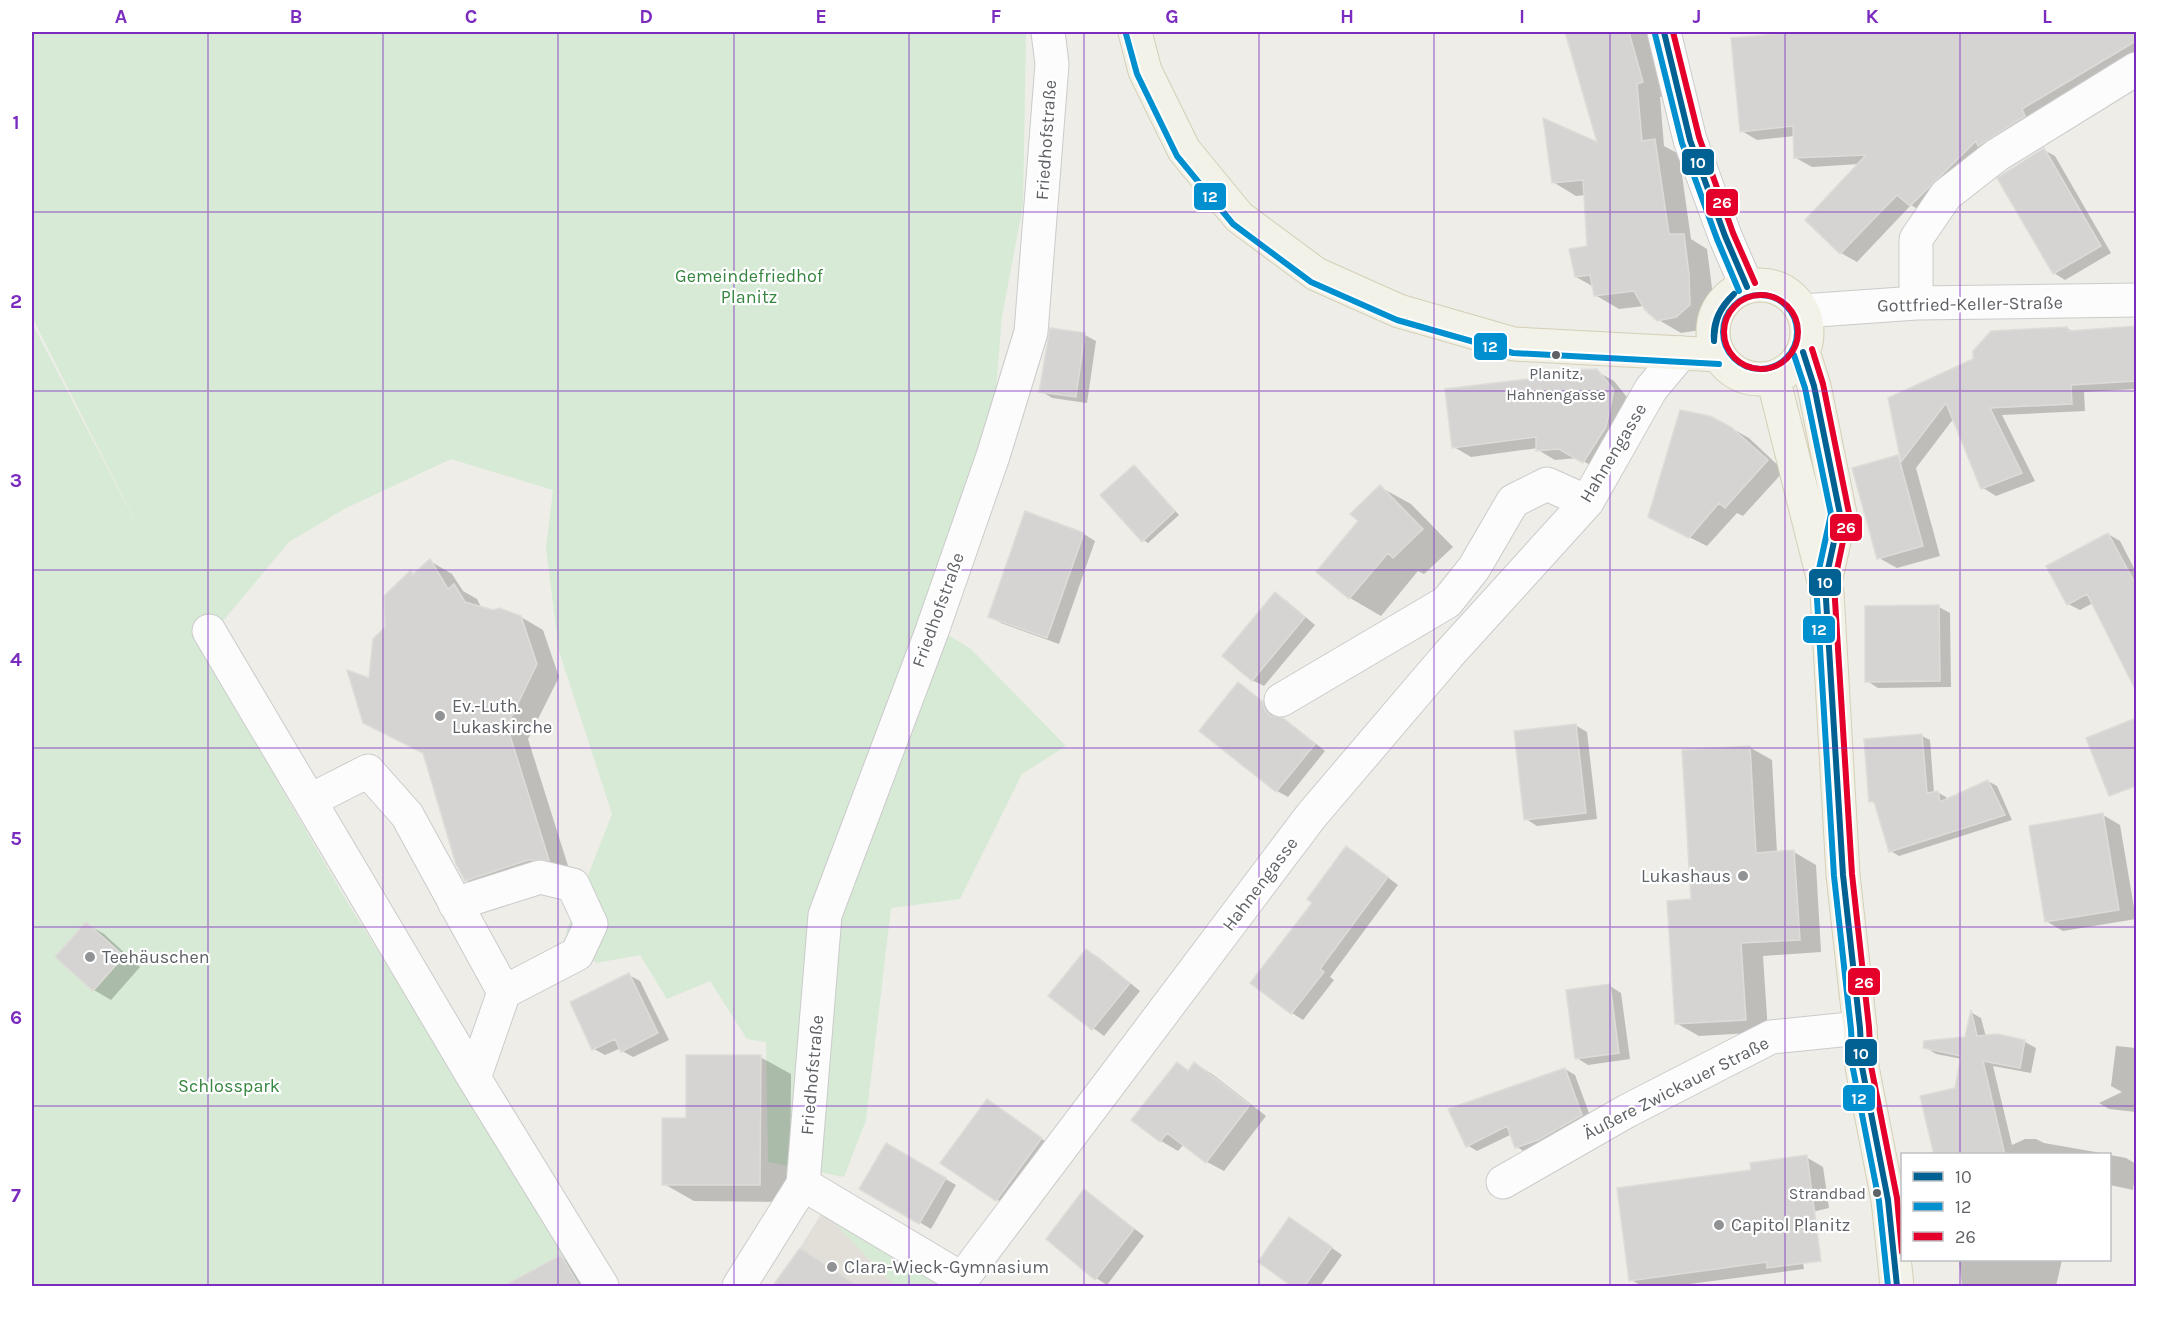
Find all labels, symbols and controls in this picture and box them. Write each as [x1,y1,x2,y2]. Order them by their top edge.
text: A [115,5,128,28]
text: B [290,5,302,28]
text: C [465,5,477,28]
text: D [639,5,653,28]
text: E [815,5,827,28]
text: F [991,5,1002,28]
text: G [1165,5,1179,28]
text: H [1340,5,1354,28]
text: I [1519,5,1525,28]
text: J [1693,5,1701,28]
text: K [1865,5,1879,28]
text: L [2042,5,2052,28]
street label: Friedhofstraße [1031,79,1061,201]
text: 1 [12,111,20,134]
line badge: 10 [1681,148,1715,176]
text: 10 [1690,153,1706,172]
line badge: 12 [1193,182,1227,211]
text: 12 [1202,187,1218,206]
line badge: 26 [1705,188,1739,217]
text: 26 [1712,193,1732,212]
park label: Gemeindefriedhof Planitz [675,265,824,308]
text: 2 [10,290,22,313]
street label: Gottfried-Keller-Straße [1877,291,2063,317]
line badge: 12 [1473,332,1508,361]
text: 12 [1482,337,1498,356]
marker: Planitz, Hahnengasse [1550,349,1562,361]
place label: Planitz, Hahnengasse [1506,364,1606,404]
street label: Hahnengasse [1575,399,1651,507]
text: 3 [10,469,22,492]
line badge: 26 [1829,513,1863,542]
text: 26 [1836,518,1856,537]
street label: Friedhofstraße [907,550,969,670]
line badge: 10 [1808,568,1842,597]
text: 10 [1817,573,1833,592]
line badge: 12 [1802,615,1836,644]
text: 12 [1811,620,1827,639]
text: 4 [10,648,22,671]
place label: Ev.-Luth. Lukaskirche [452,695,552,738]
marker: Ev.-Luth. Lukaskirche [433,709,447,723]
text: 5 [10,827,22,850]
street label: Hahnengasse [1218,833,1302,935]
place label: Lukashaus [1641,865,1731,887]
marker: Lukashaus [1736,869,1750,883]
place label: Teehäuschen [102,946,210,968]
marker: Teehäuschen [83,950,97,964]
line badge: 26 [1847,967,1881,996]
text: 26 [1854,973,1874,992]
text: 6 [10,1006,22,1029]
street label: Friedhofstraße [796,1014,828,1136]
street label: Äußere Zwickauer Straße [1580,1032,1772,1144]
line badge: 10 [1844,1038,1878,1067]
text: 10 [1853,1044,1869,1063]
park label: Schlosspark [178,1075,280,1097]
line badge: 12 [1842,1084,1876,1112]
text: 12 [1851,1089,1867,1108]
legend [1901,1153,2111,1261]
text: 10 [1955,1166,1972,1188]
text: 7 [11,1184,21,1207]
place label: Strandbad [1789,1184,1866,1203]
marker: Strandbad [1871,1187,1883,1199]
text: 12 [1955,1196,1971,1218]
place label: Capitol Planitz [1731,1214,1850,1236]
marker: Capitol Planitz [1712,1218,1726,1232]
text: 26 [1955,1226,1976,1248]
place label: Clara-Wieck-Gymnasium [844,1256,1049,1278]
marker: Clara-Wieck-Gymnasium [825,1260,839,1274]

